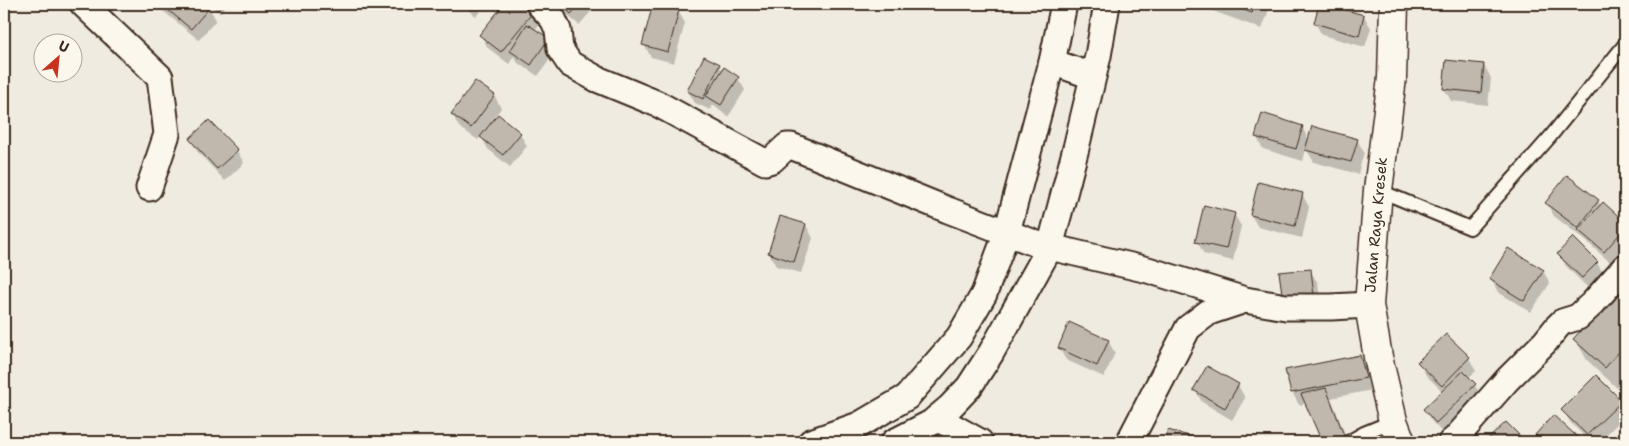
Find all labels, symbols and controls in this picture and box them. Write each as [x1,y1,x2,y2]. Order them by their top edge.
north arrow [32,32,82,82]
text: U [56,36,72,57]
street label: Jalan Raya Kresek [1360,156,1392,294]

